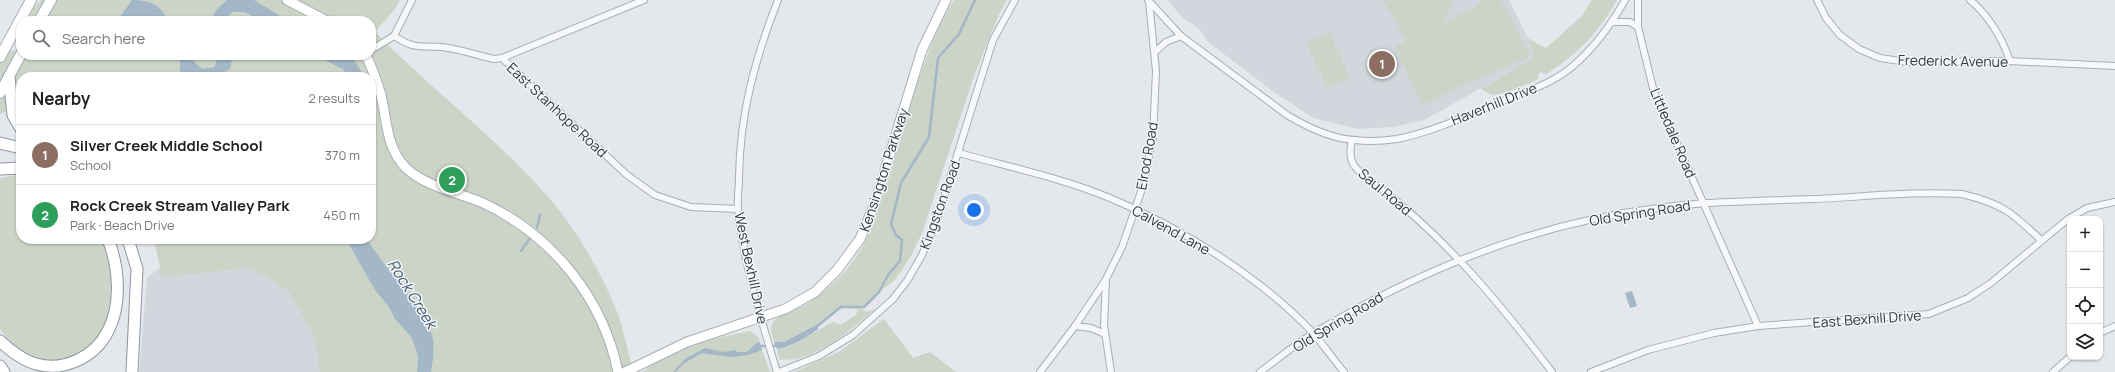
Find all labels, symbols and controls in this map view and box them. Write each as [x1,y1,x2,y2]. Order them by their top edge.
search box [16,16,376,60]
icon: search [30,27,52,49]
text: Search here [62,28,145,49]
pin: 1 [1369,49,1395,79]
street label: Frederick Avenue [1898,50,2008,71]
street label: East Stanhope Road [503,58,612,161]
street label: Haverhill Drive [1448,78,1539,129]
street label: Littledale Road [1646,85,1701,181]
text: Nearby [32,87,90,110]
text: 2 results [308,89,360,107]
street label: Kensington Parkway [855,105,913,234]
street label: Elrod Road [1131,120,1162,191]
text: Silver Creek Middle School [70,135,263,156]
text: 1 [42,146,48,164]
text: 370 m [325,146,360,164]
text: School [70,156,111,174]
street label: Kingston Road [915,158,964,252]
street label: Saul Road [1355,164,1416,219]
pin: 2 [439,165,465,195]
text: Rock Creek Stream Valley Park [70,195,289,216]
street label: Old Spring Road [1588,195,1692,230]
your location [964,200,984,220]
street label: Calvend Lane [1129,200,1214,259]
text: 2 [41,206,49,224]
text: 450 m [323,206,360,224]
street label: West Bexhill Drive [730,210,773,325]
text: Park · Beach Drive [70,216,175,234]
map controls [2067,216,2103,360]
button: + [2067,216,2103,252]
button: − [2067,252,2103,288]
water label: Rock Creek [383,255,443,335]
street label: Old Spring Road [1289,287,1386,356]
button: locate [2067,288,2103,324]
street label: East Bexhill Drive [1812,305,1922,332]
button: layers [2067,324,2103,360]

